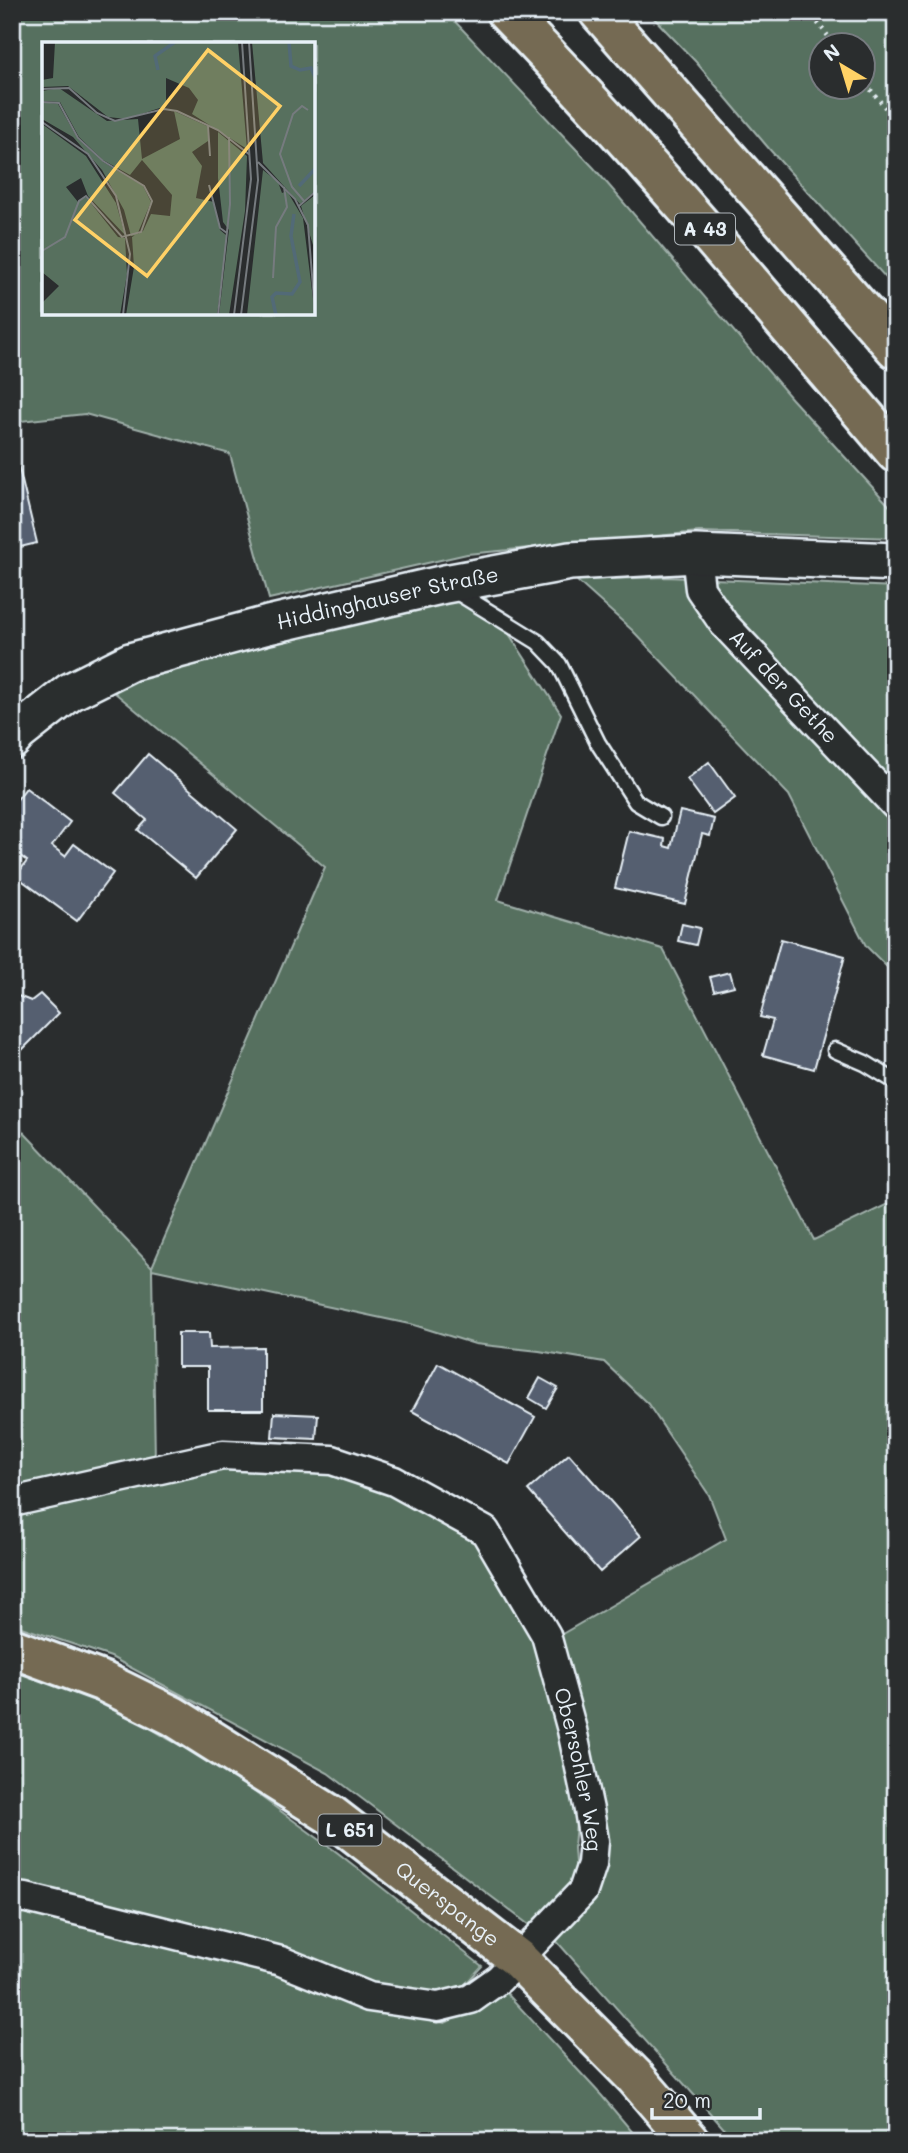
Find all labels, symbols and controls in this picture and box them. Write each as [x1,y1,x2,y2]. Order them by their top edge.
north arrow [806,32,876,102]
text: N [818,38,845,66]
inset map [42,42,315,315]
road number: A 43 [675,214,735,244]
street label: Hiddinghauser Straße [274,559,500,635]
street label: Auf der Gethe [724,623,845,748]
street label: Obersohler Weg [549,1684,609,1853]
road number: L 651 [318,1814,382,1846]
street label: Querspange [390,1854,506,1952]
scale bar [652,2076,761,2120]
text: 20 m [663,2086,711,2113]

